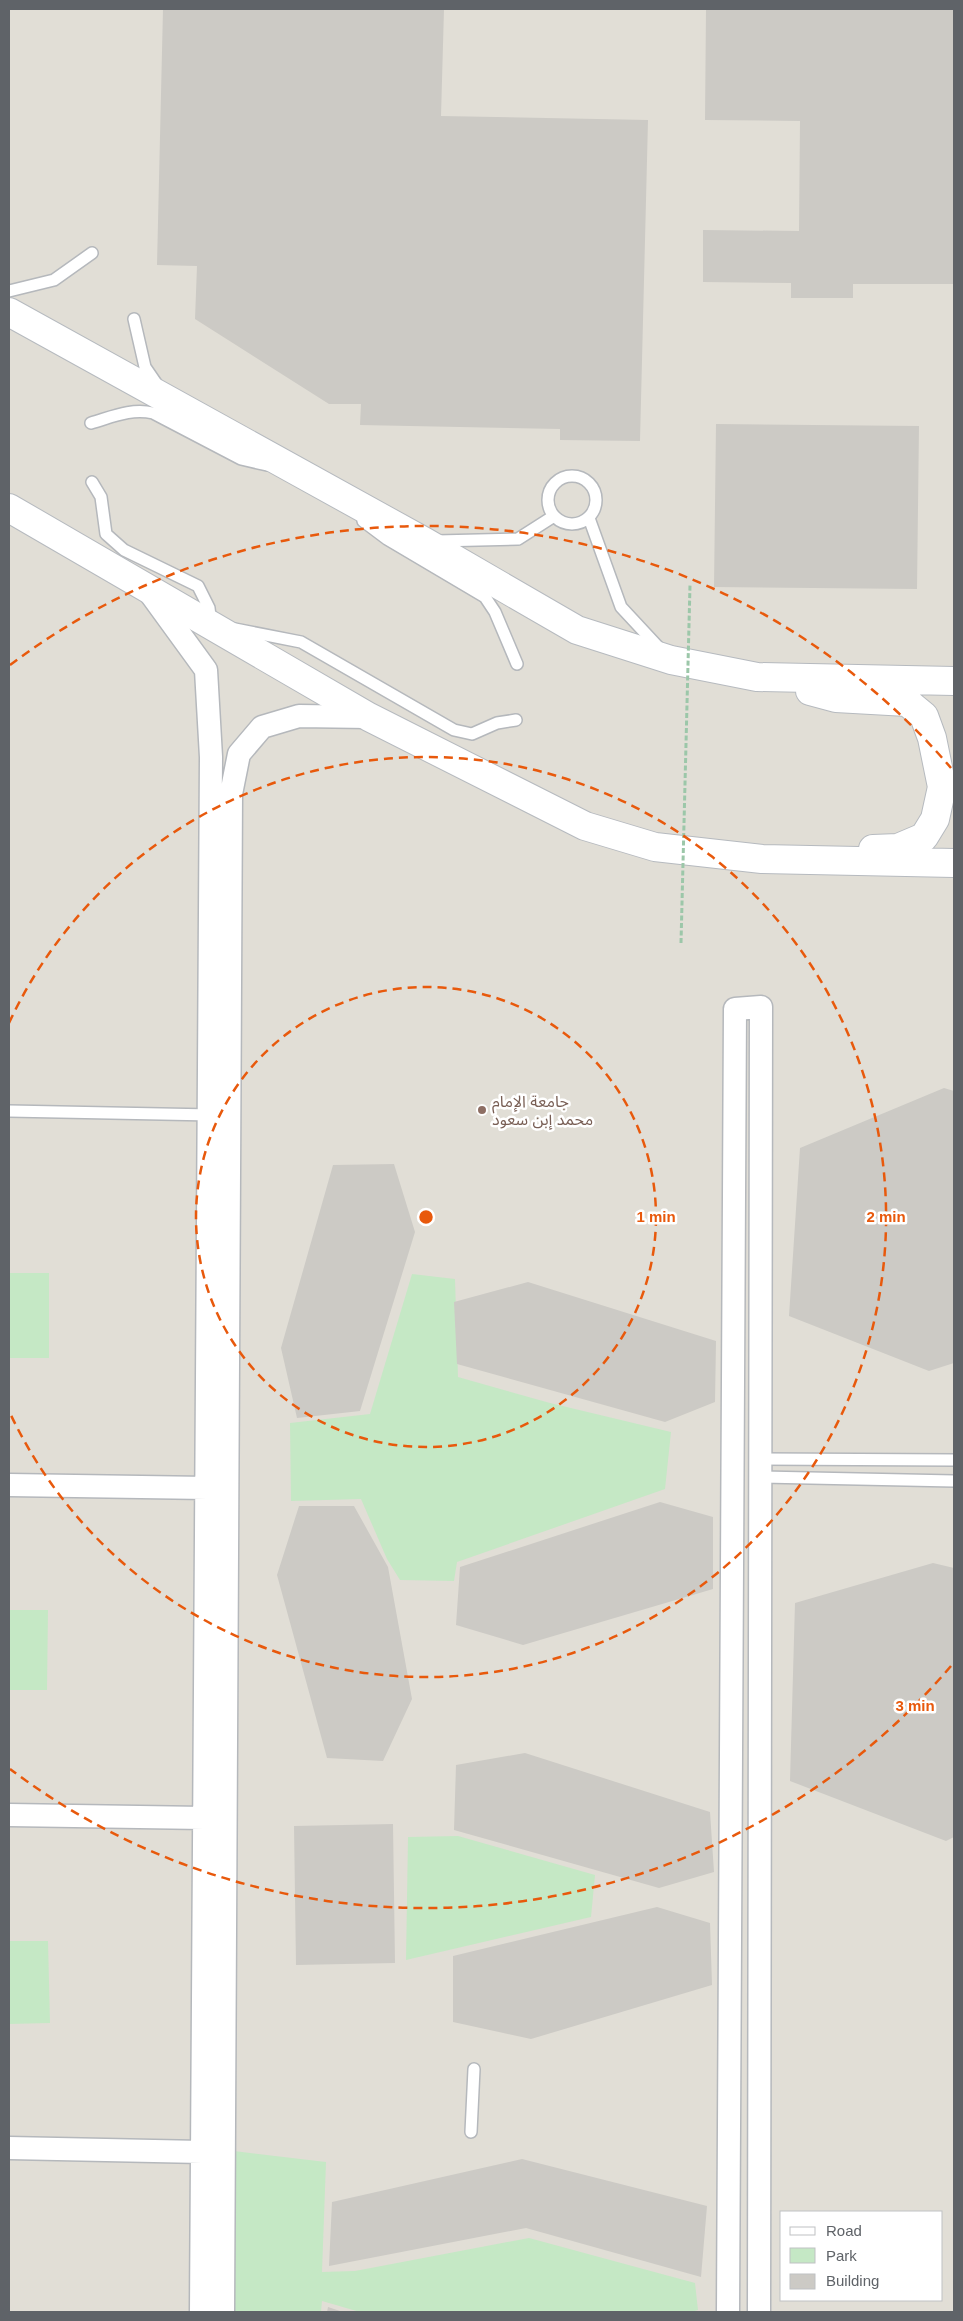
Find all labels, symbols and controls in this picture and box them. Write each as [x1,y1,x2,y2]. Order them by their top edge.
place label: جامعة الإمام محمد إبن سعود [492,1093,593,1130]
marker: جامعة الإمام محمد إبن سعود [476,1104,488,1116]
centre of rings [417,1208,435,1226]
text: 1 min [636,1208,676,1225]
text: 2 min [866,1208,906,1225]
text: 3 min [895,1697,935,1714]
legend [780,2211,943,2301]
text: Road [826,2222,862,2239]
text: Park [826,2247,857,2264]
text: Building [826,2272,879,2289]

